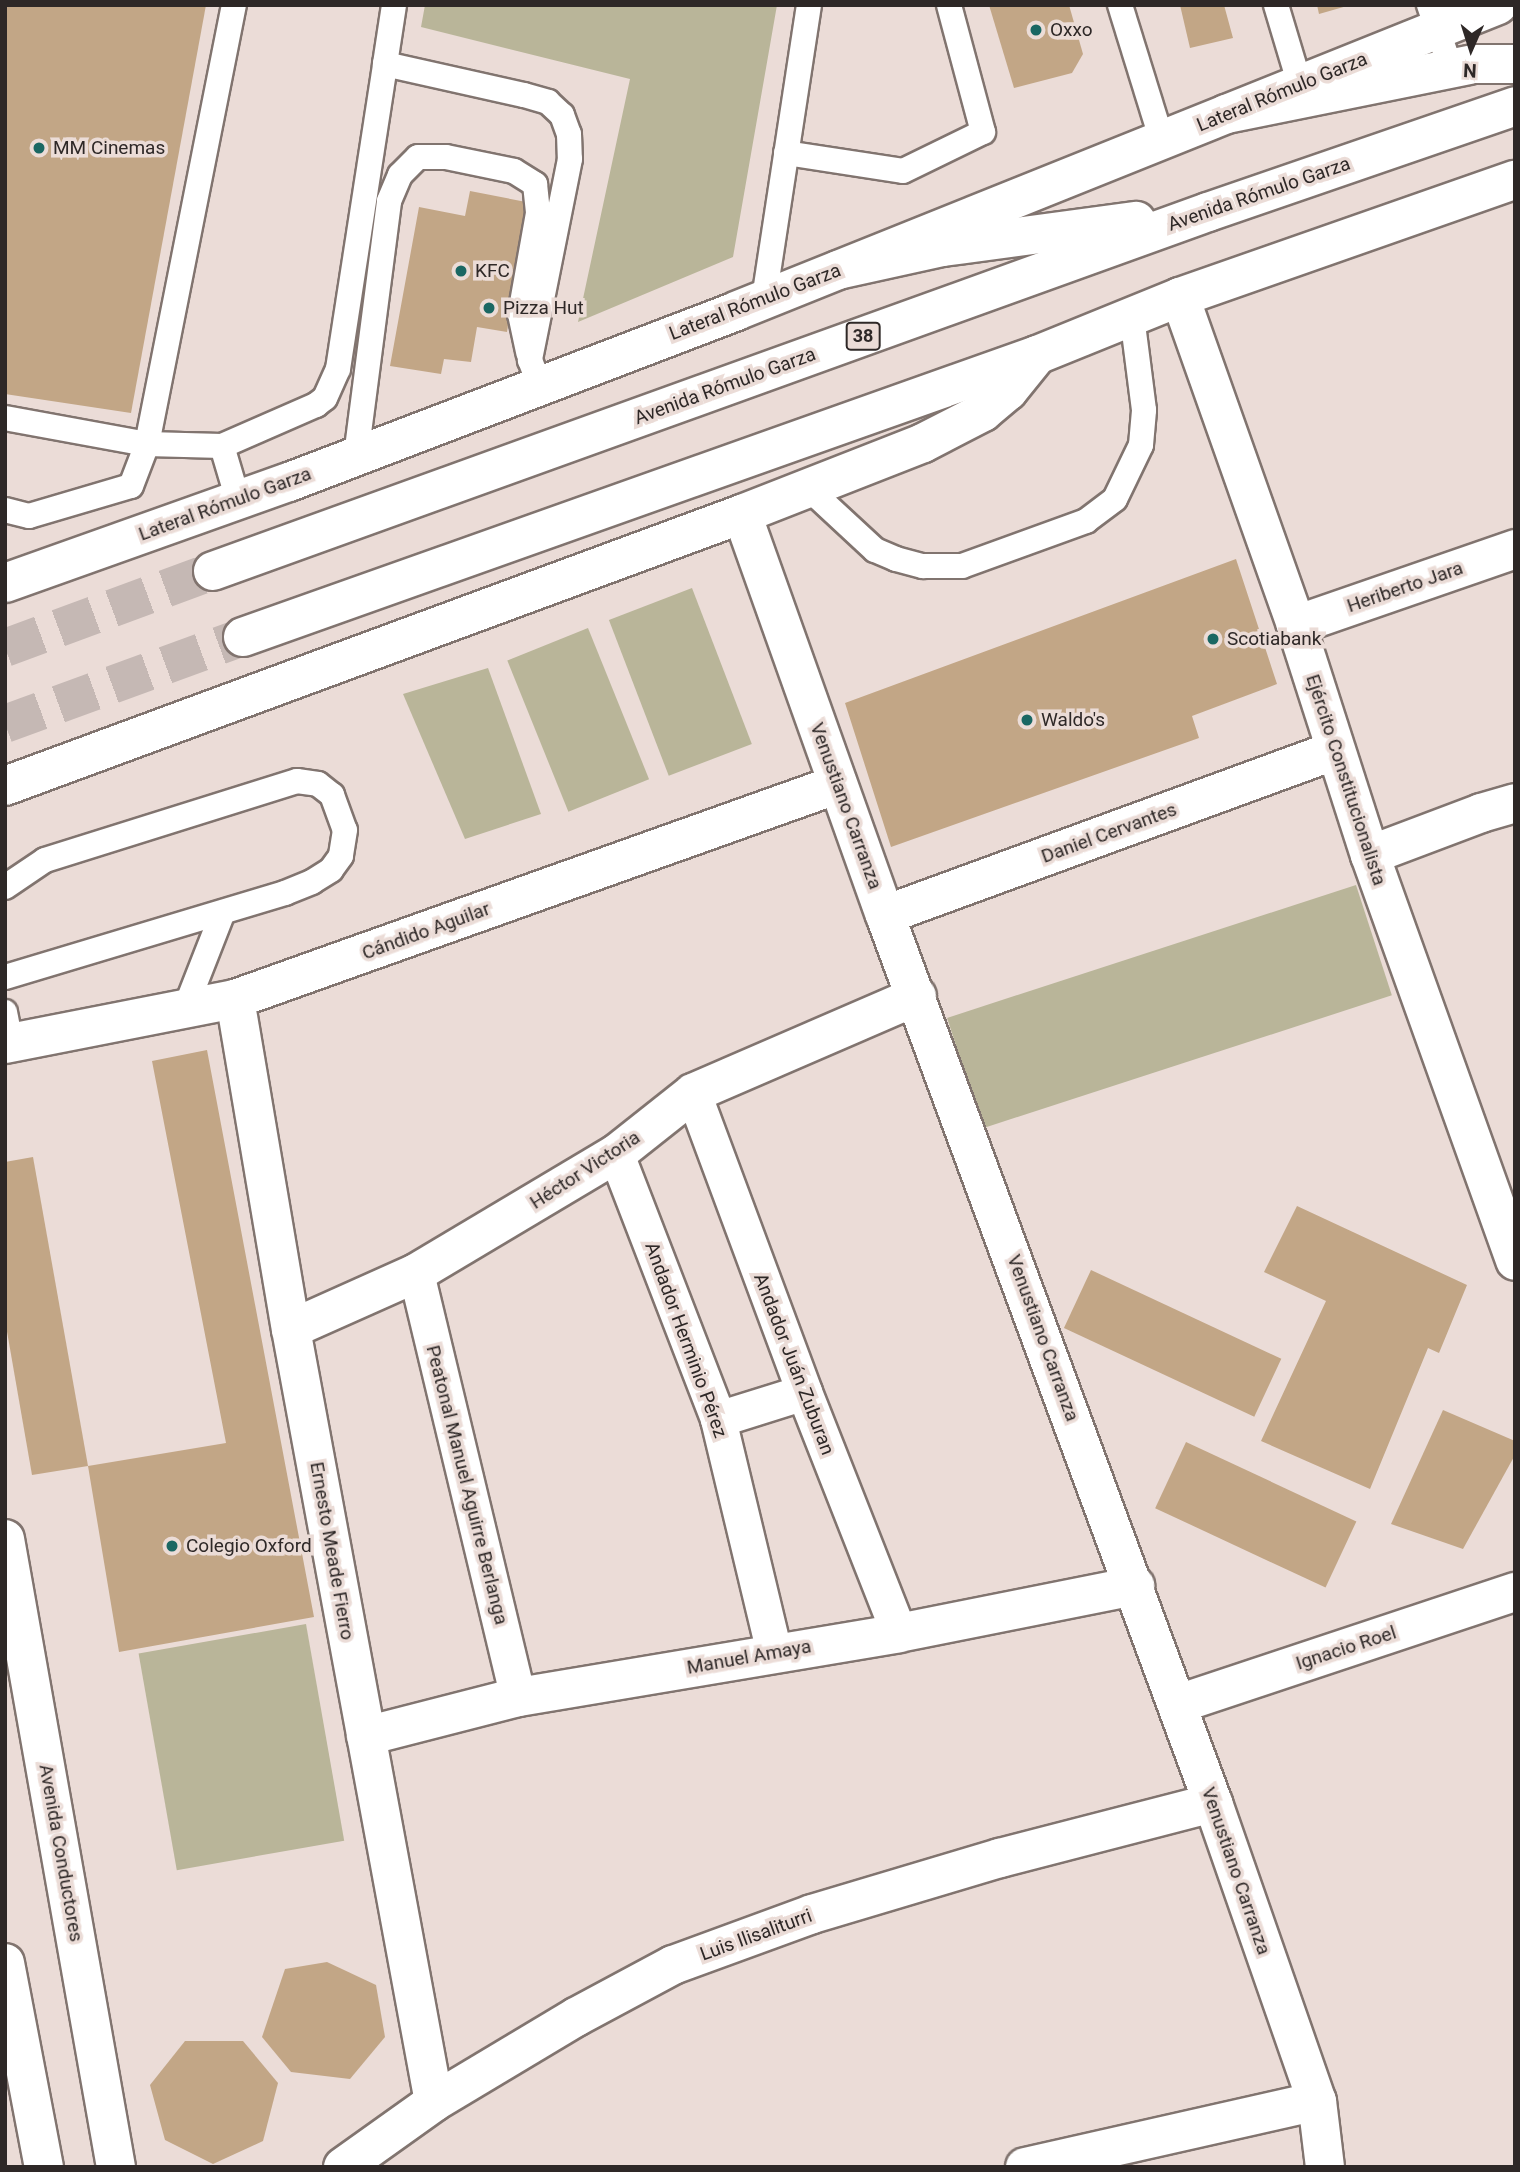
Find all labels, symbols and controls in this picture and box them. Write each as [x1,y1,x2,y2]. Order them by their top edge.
north arrow [1436,14,1506,84]
place label: Oxxo [1050,19,1093,41]
marker: Oxxo [1028,22,1044,38]
street label: Lateral Rómulo Garza [1193,47,1371,137]
text: N [1463,59,1477,82]
place label: MM Cinemas [53,137,165,159]
marker: MM Cinemas [31,140,47,156]
street label: Avenida Rómulo Garza [1165,152,1353,236]
street label: Lateral Rómulo Garza [666,259,844,345]
place label: KFC [475,260,510,282]
marker: KFC [453,263,469,279]
place label: Pizza Hut [503,297,584,319]
marker: Pizza Hut [481,300,497,316]
road number: 38 [846,322,880,350]
street label: Avenida Rómulo Garza [631,343,819,429]
street label: Lateral Rómulo Garza [136,462,314,546]
street label: Heriberto Jara [1344,557,1466,617]
place label: Scotiabank [1227,628,1321,650]
marker: Scotiabank [1205,631,1221,647]
street label: Ejército Constitucionalista [1301,672,1391,888]
place label: Waldo's [1041,709,1105,731]
marker: Waldo's [1019,712,1035,728]
street label: Venustiano Carranza [805,720,887,892]
street label: Daniel Cervantes [1038,798,1180,868]
street label: Cándido Aguilar [359,897,493,965]
street label: Héctor Victoria [526,1126,644,1214]
street label: Andador Herminio Pérez [640,1239,732,1441]
street label: Venustiano Carranza [1002,1252,1084,1424]
street label: Andador Juán Zuburan [749,1270,839,1458]
street label: Peatonal Manuel Aguirre Berlanga [421,1343,513,1627]
street label: Ernesto Meade Fierro [305,1460,359,1642]
place label: Colegio Oxford [186,1535,312,1557]
marker: Colegio Oxford [164,1538,180,1554]
street label: Ignacio Roel [1293,1621,1399,1675]
street label: Manuel Amaya [685,1635,813,1679]
street label: Avenida Conductores [34,1762,88,1944]
street label: Venustiano Carranza [1197,1784,1275,1958]
street label: Luis Ilisaliturri [697,1904,815,1966]

